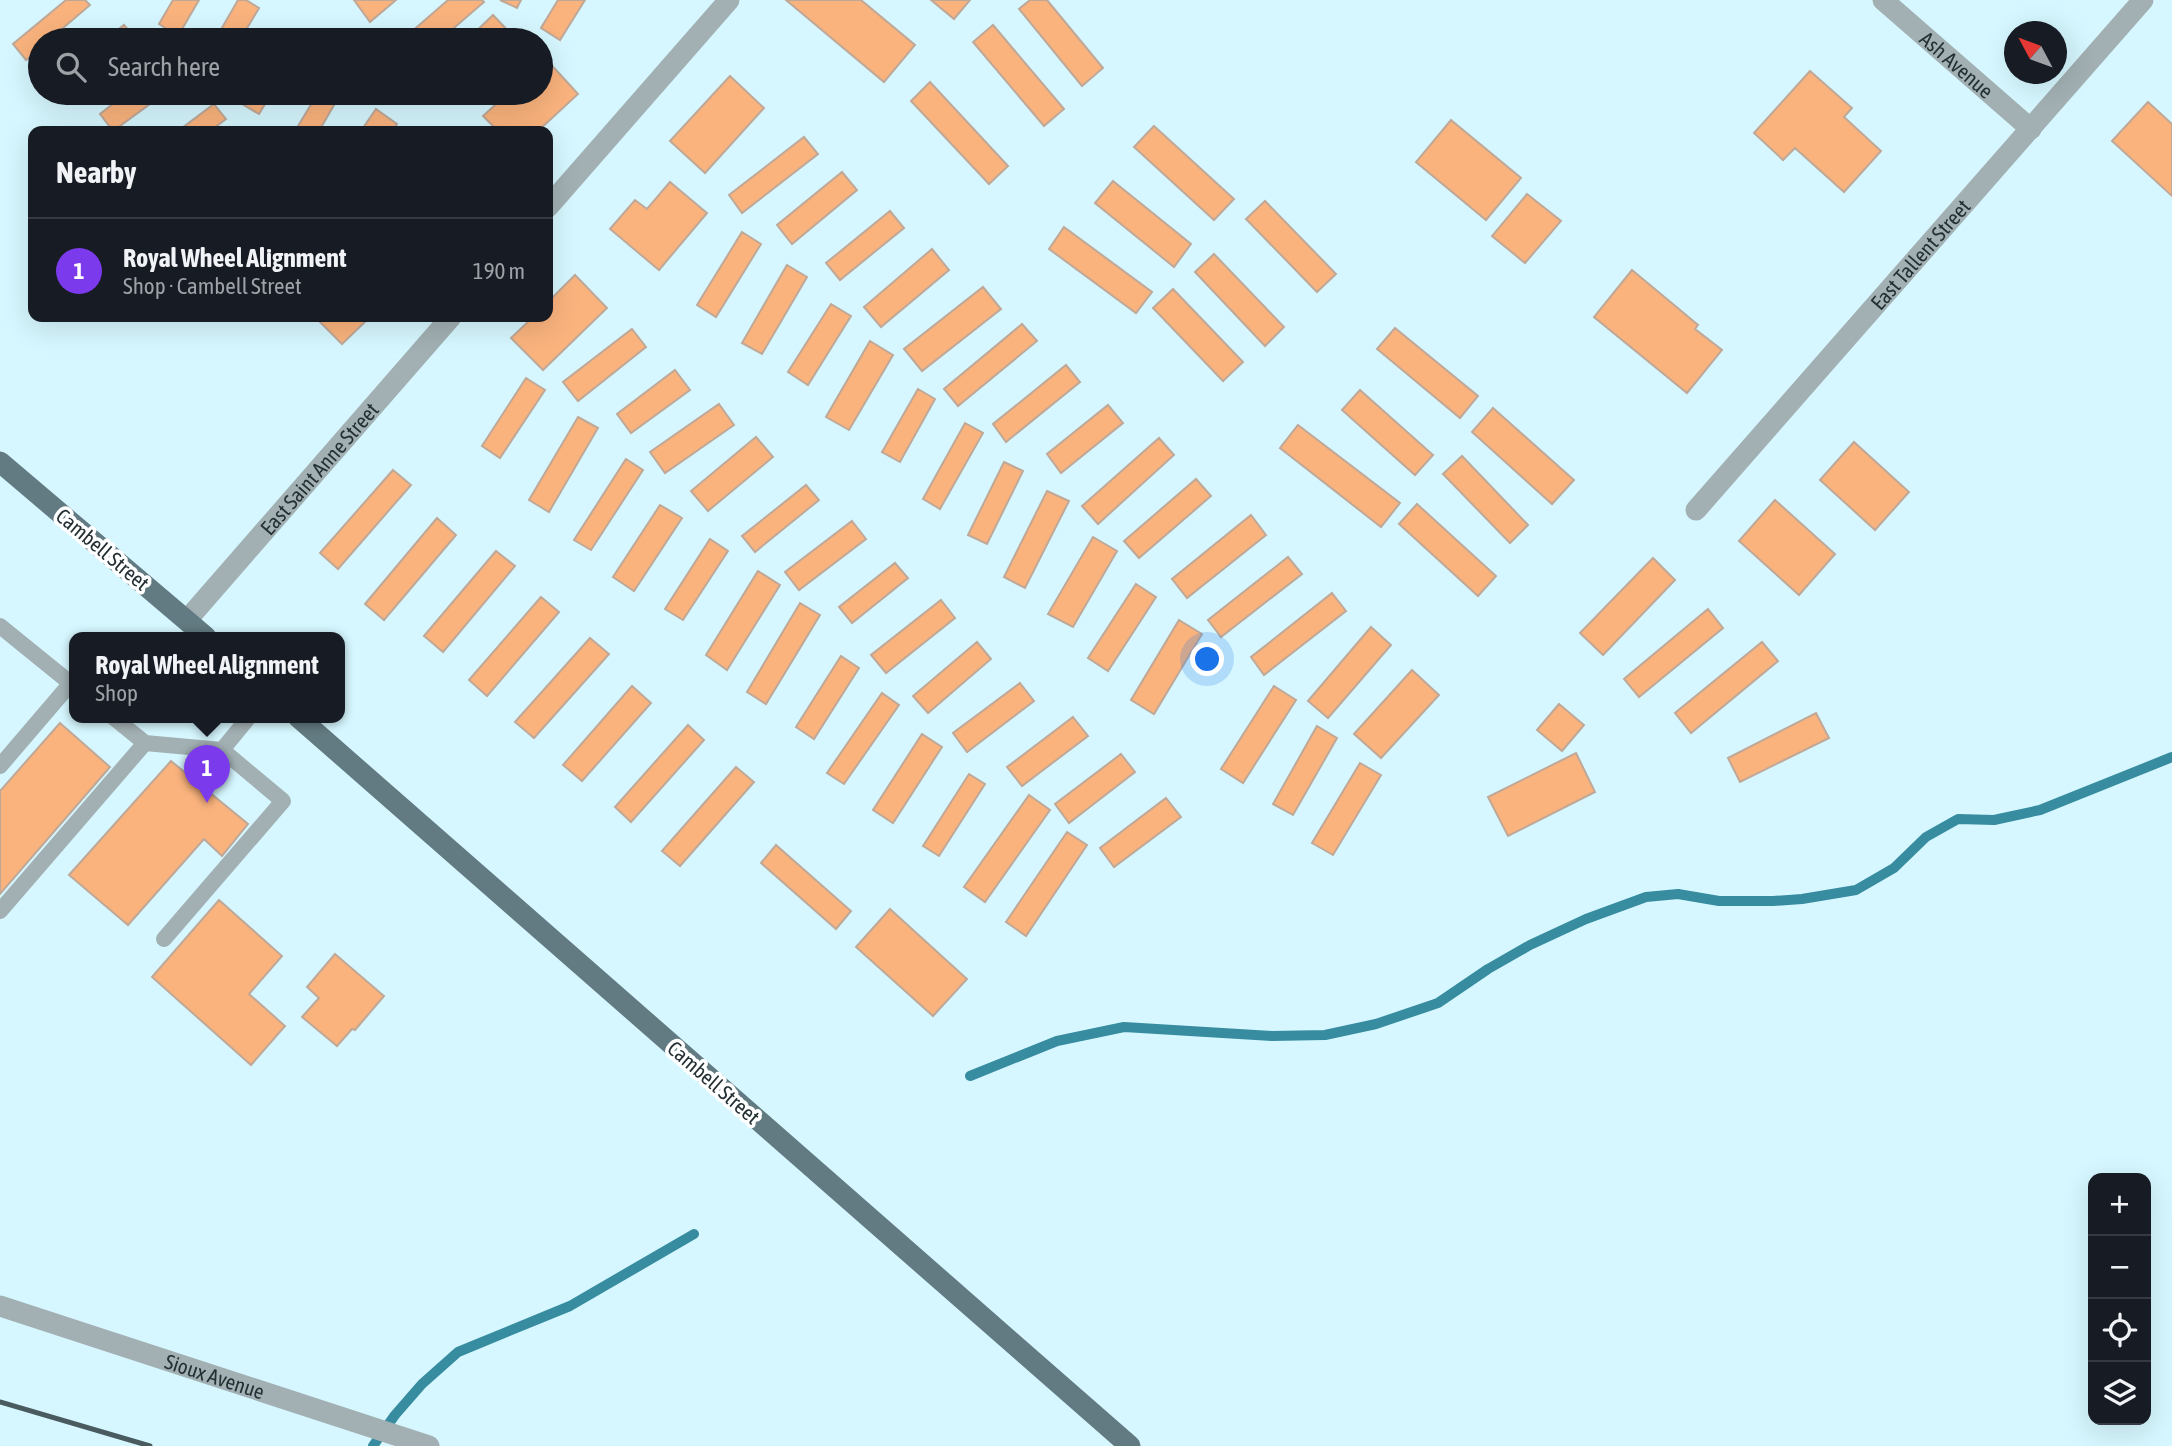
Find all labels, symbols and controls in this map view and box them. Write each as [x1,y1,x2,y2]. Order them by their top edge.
north arrow [2004,21,2067,84]
street label: Ash Avenue [1915,26,1998,103]
search box [28,28,553,105]
icon: search [52,48,90,86]
text: Search here [108,52,220,82]
text: Nearby [56,155,136,189]
street label: East Tallent Street [1865,194,1975,314]
text: Royal Wheel Alignment [123,243,346,273]
text: 1 [74,258,84,284]
text: 190 m [473,258,525,284]
text: Shop · Cambell Street [123,273,302,299]
street label: East Saint Anne Street [255,398,383,539]
street label: Cambell Street [52,503,154,595]
popup [69,632,345,723]
your location [1190,642,1224,676]
text: Royal Wheel Alignment [95,650,319,680]
text: Shop [95,680,138,706]
pin: 1 [184,745,230,803]
street label: Cambell Street [663,1036,765,1128]
map controls [2088,1173,2151,1425]
button: + [2088,1173,2151,1236]
button: − [2088,1236,2151,1299]
button: locate [2088,1299,2151,1362]
street label: Sioux Avenue [162,1349,268,1404]
button: layers [2088,1362,2151,1425]

